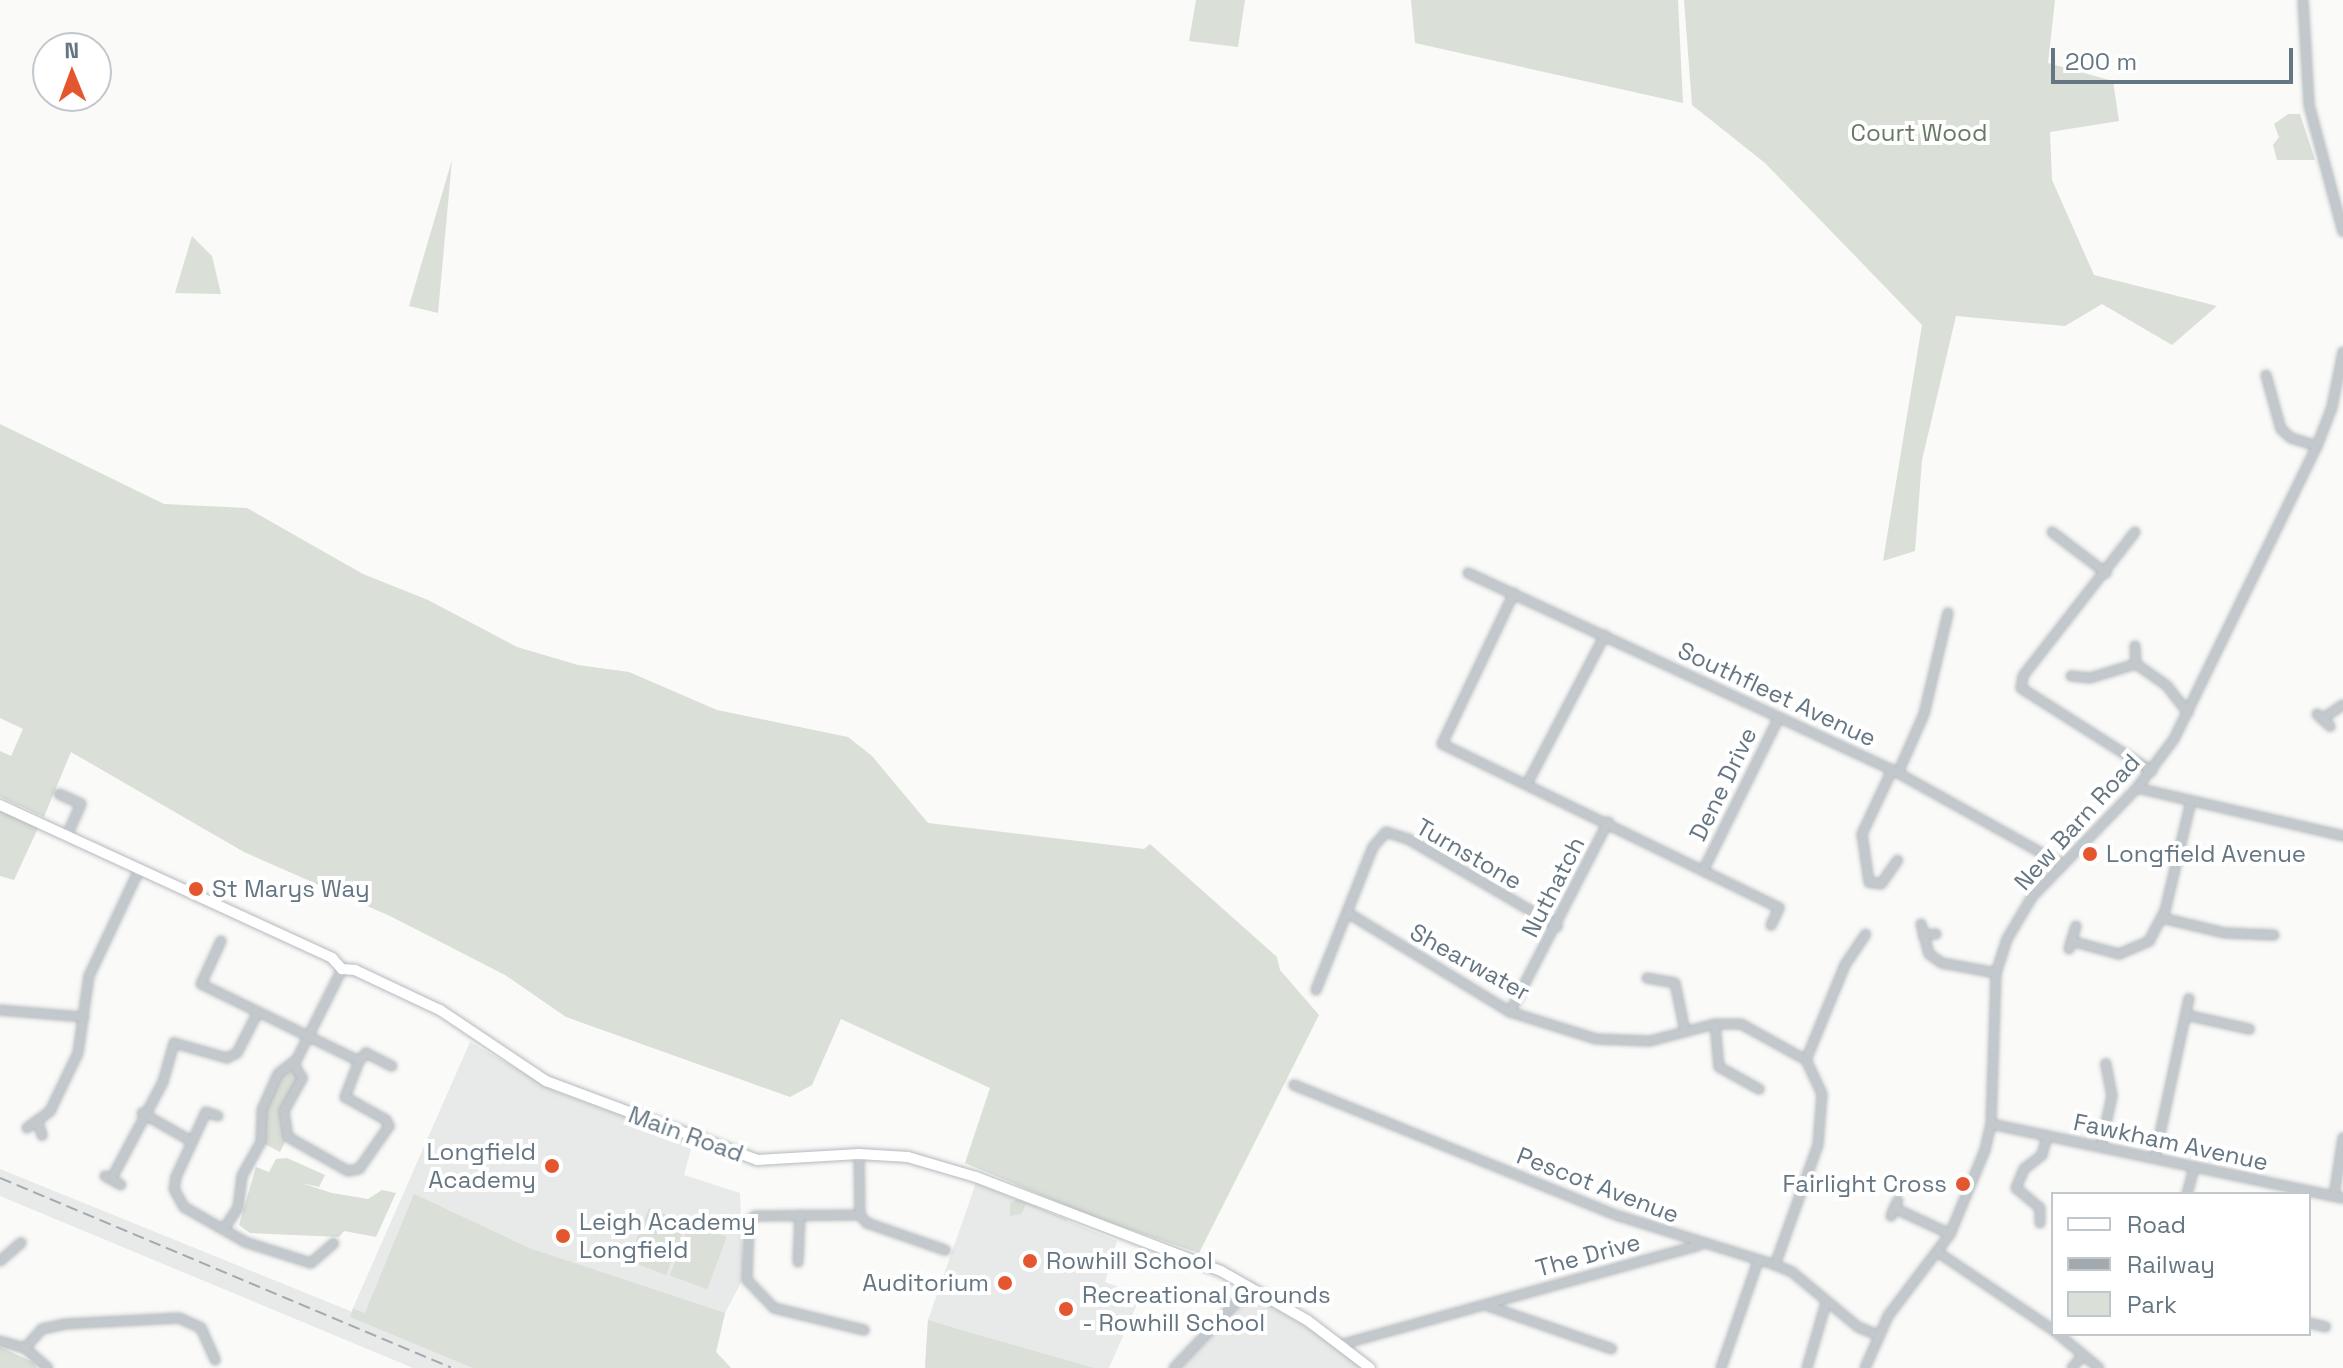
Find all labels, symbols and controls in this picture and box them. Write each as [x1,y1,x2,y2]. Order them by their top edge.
north arrow [32,32,112,112]
scale bar [2055,32,2297,82]
text: N [64,36,79,64]
text: 200 m [2065,46,2137,77]
park label: Court Wood [1851,119,1987,147]
street label: Southfleet Avenue [1673,635,1881,753]
street label: Dene Drive [1683,723,1763,845]
street label: New Barn Road [2008,748,2146,896]
street label: Turnstone [1411,812,1527,896]
street label: Nuthatch [1515,832,1591,942]
place label: Longfield Avenue [2106,840,2306,868]
marker: Longfield Avenue [2081,845,2099,863]
place label: St Marys Way [212,875,370,903]
marker: St Marys Way [187,880,205,898]
street label: Shearwater [1405,917,1535,1007]
street label: Main Road [625,1100,747,1168]
street label: Fawkham Avenue [2071,1107,2271,1177]
place label: Longfield Academy [427,1138,536,1194]
street label: Pescot Avenue [1513,1141,1683,1229]
marker: Longfield Academy [543,1157,561,1175]
place label: Fairlight Cross [1783,1170,1947,1198]
marker: Fairlight Cross [1954,1175,1972,1193]
legend [2051,1192,2311,1336]
place label: Leigh Academy Longfield [579,1208,756,1264]
text: Road [2127,1209,2186,1240]
marker: Leigh Academy Longfield [554,1227,572,1245]
street label: The Drive [1533,1227,1643,1283]
place label: Rowhill School [1046,1247,1213,1275]
text: Railway [2127,1249,2215,1280]
marker: Rowhill School [1021,1252,1039,1270]
place label: Auditorium [862,1269,989,1297]
marker: Auditorium [996,1274,1014,1292]
place label: Recreational Grounds - Rowhill School [1082,1281,1331,1337]
text: Park [2127,1289,2177,1320]
marker: Recreational Grounds - Rowhill School [1057,1300,1075,1318]

